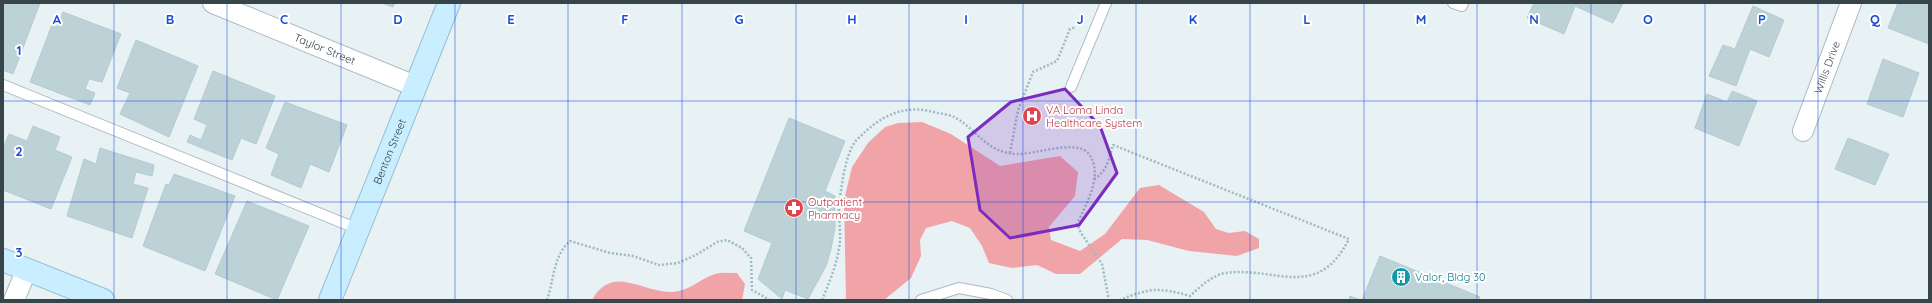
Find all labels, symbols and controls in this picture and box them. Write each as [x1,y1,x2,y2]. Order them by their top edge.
text: A [53,11,62,27]
text: B [166,11,174,27]
text: C [280,11,288,27]
text: D [393,11,403,27]
text: E [507,11,515,27]
text: F [621,11,629,27]
text: G [734,11,744,27]
text: H [847,11,857,27]
text: I [964,11,968,27]
text: J [1076,11,1084,27]
text: K [1189,11,1198,27]
text: L [1303,11,1311,27]
text: M [1416,11,1426,27]
text: N [1529,11,1539,27]
text: O [1643,11,1653,27]
text: P [1758,11,1766,27]
text: Q [1870,11,1881,27]
street label: Taylor Street [292,30,358,68]
street label: Willis Drive [1811,39,1843,96]
text: 1 [16,42,22,58]
place label: VA Loma Linda Healthcare System [1046,103,1142,130]
hospital icon: VA Loma Linda Healthcare System [1021,105,1043,127]
street label: Benton Street [370,116,409,186]
text: 2 [15,143,23,159]
place label: Outpatient Pharmacy [808,195,862,222]
pharmacy icon: Outpatient Pharmacy [783,197,805,219]
text: 3 [16,244,23,260]
building icon: Valor, Bldg 30 [1390,266,1412,288]
place label: Valor, Bldg 30 [1415,270,1486,284]

